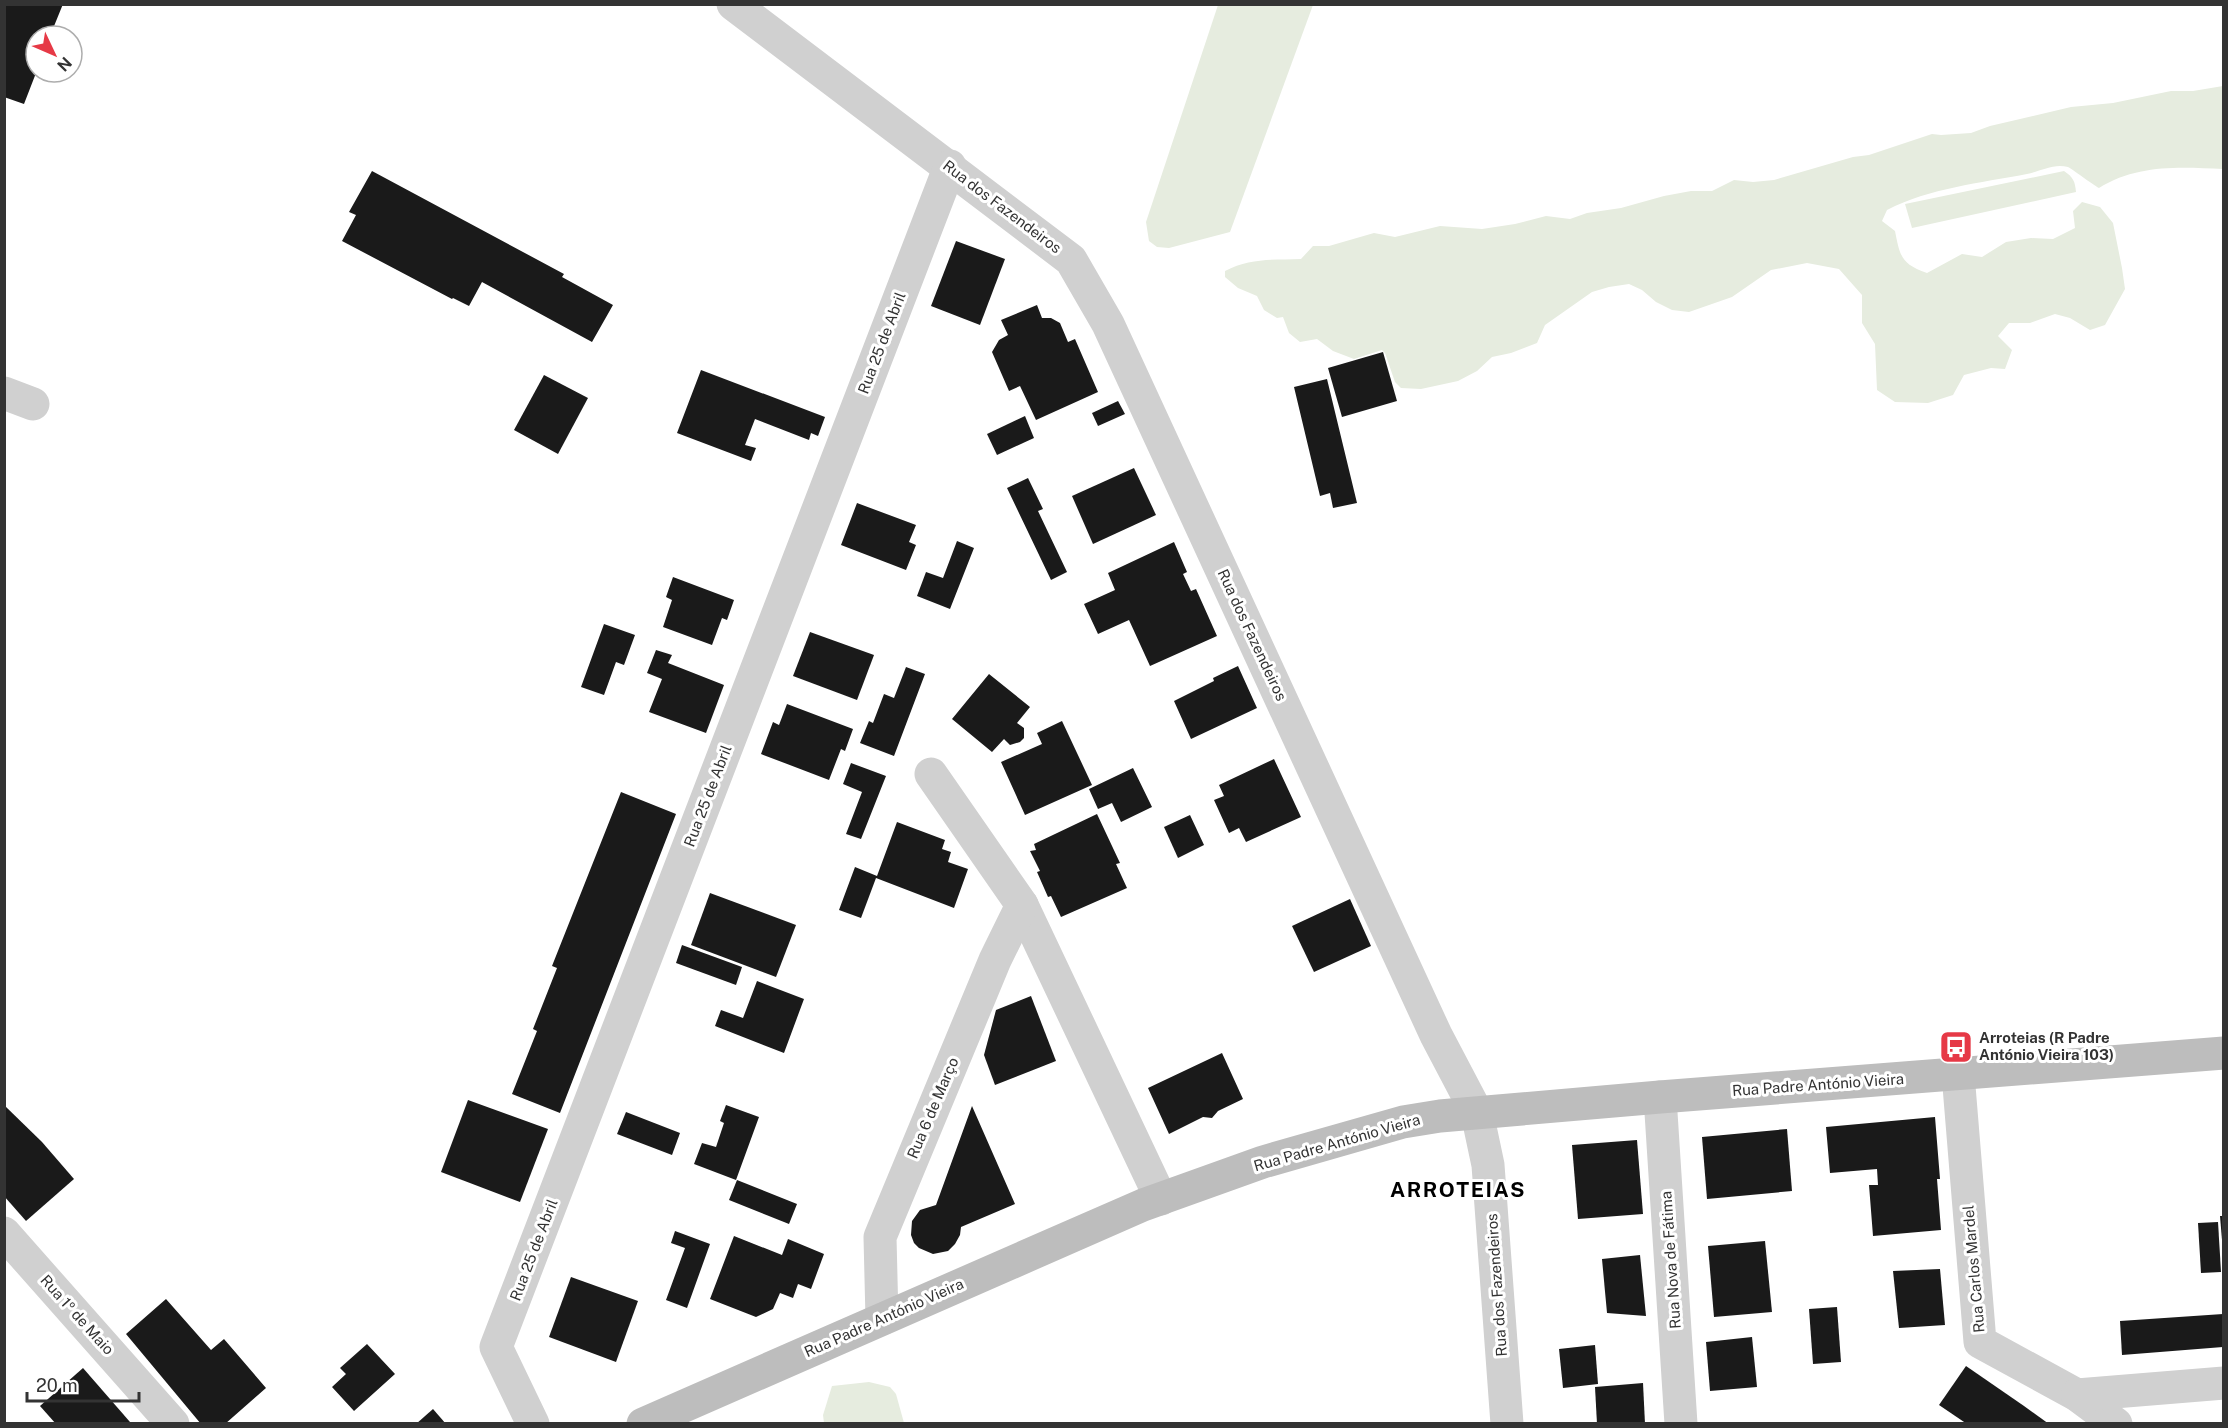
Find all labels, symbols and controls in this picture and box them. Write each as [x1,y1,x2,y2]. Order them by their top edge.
north arrow [24,24,84,84]
text: N [53,53,76,75]
street label: Rua dos Fazendeiros [940,157,1065,257]
street label: Rua 25 de Abril [854,290,909,396]
street label: Rua dos Fazendeiros [1214,566,1290,703]
street label: Rua 25 de Abril [680,743,735,849]
bus stop icon: Arroteias (R Padre António Vieira 103) [1938,1029,1974,1065]
place label: Arroteias (R Padre António Vieira 103) [1979,1029,2114,1063]
street label: Rua 6 de Março [904,1055,962,1161]
street label: Rua Padre António Vieira [1731,1070,1905,1099]
street label: Rua Padre António Vieira [1252,1111,1422,1174]
district label: ARROTEIAS [1390,1177,1526,1202]
street label: Rua Nova de Fátima [1657,1191,1684,1329]
street label: Rua 25 de Abril [506,1197,561,1303]
street label: Rua Carlos Mardel [1959,1204,1988,1334]
street label: Rua dos Fazendeiros [1483,1213,1510,1357]
street label: Rua 1º de Maio [37,1271,117,1358]
street label: Rua Padre António Vieira [802,1275,966,1360]
scale bar [27,1365,140,1403]
text: 20 m [36,1375,78,1396]

